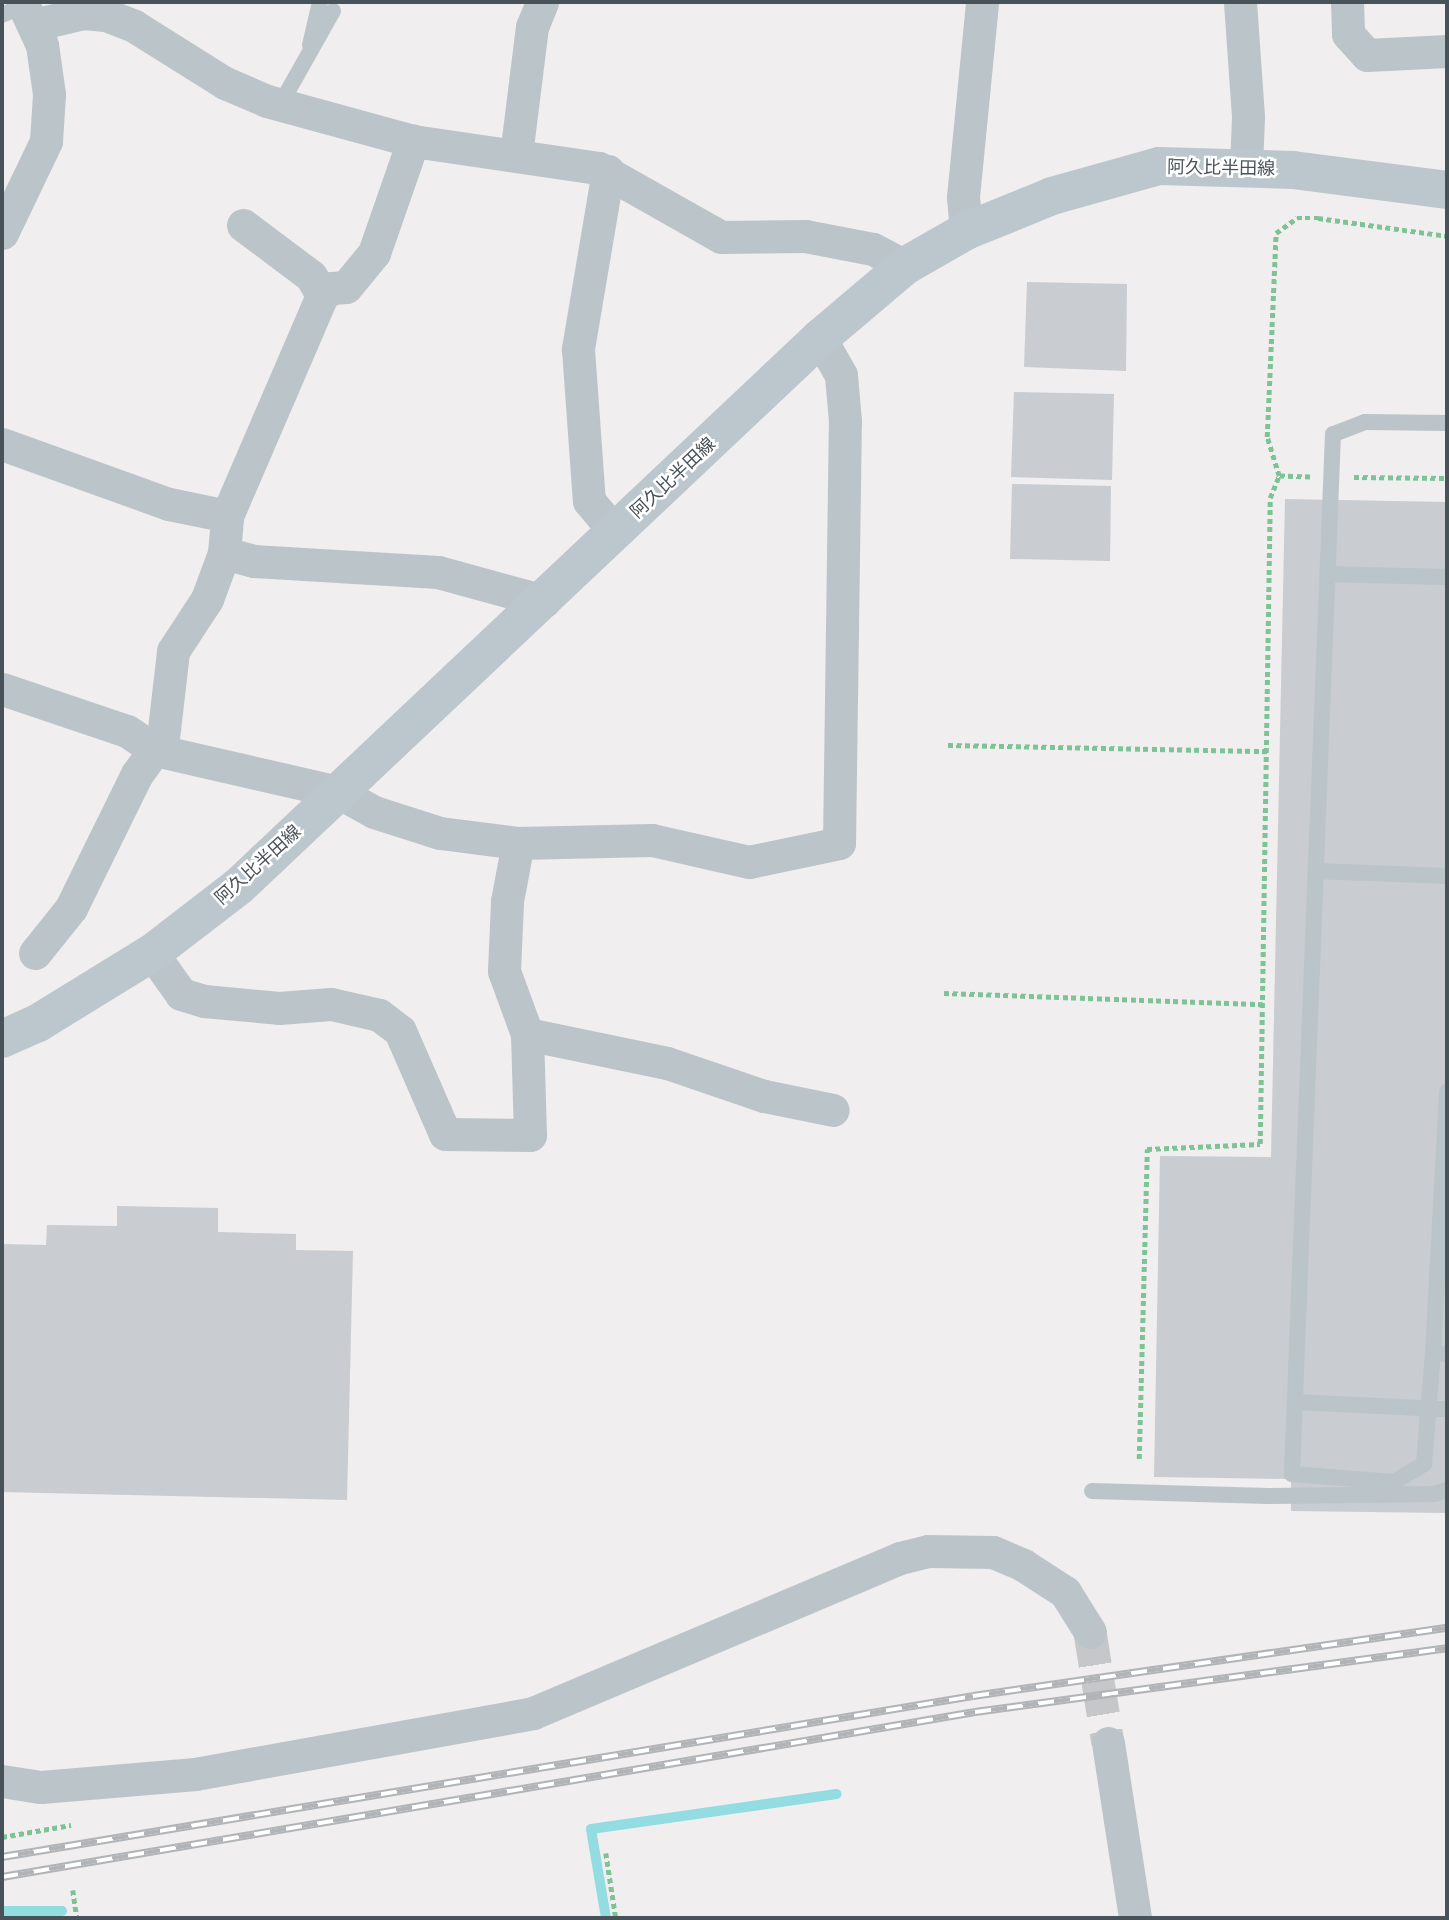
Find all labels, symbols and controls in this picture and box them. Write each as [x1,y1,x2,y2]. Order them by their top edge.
street label: 阿久比半田線 [1167,156,1275,180]
street label: 阿久比半田線 [626,433,720,523]
street label: 阿久比半田線 [211,821,305,909]

